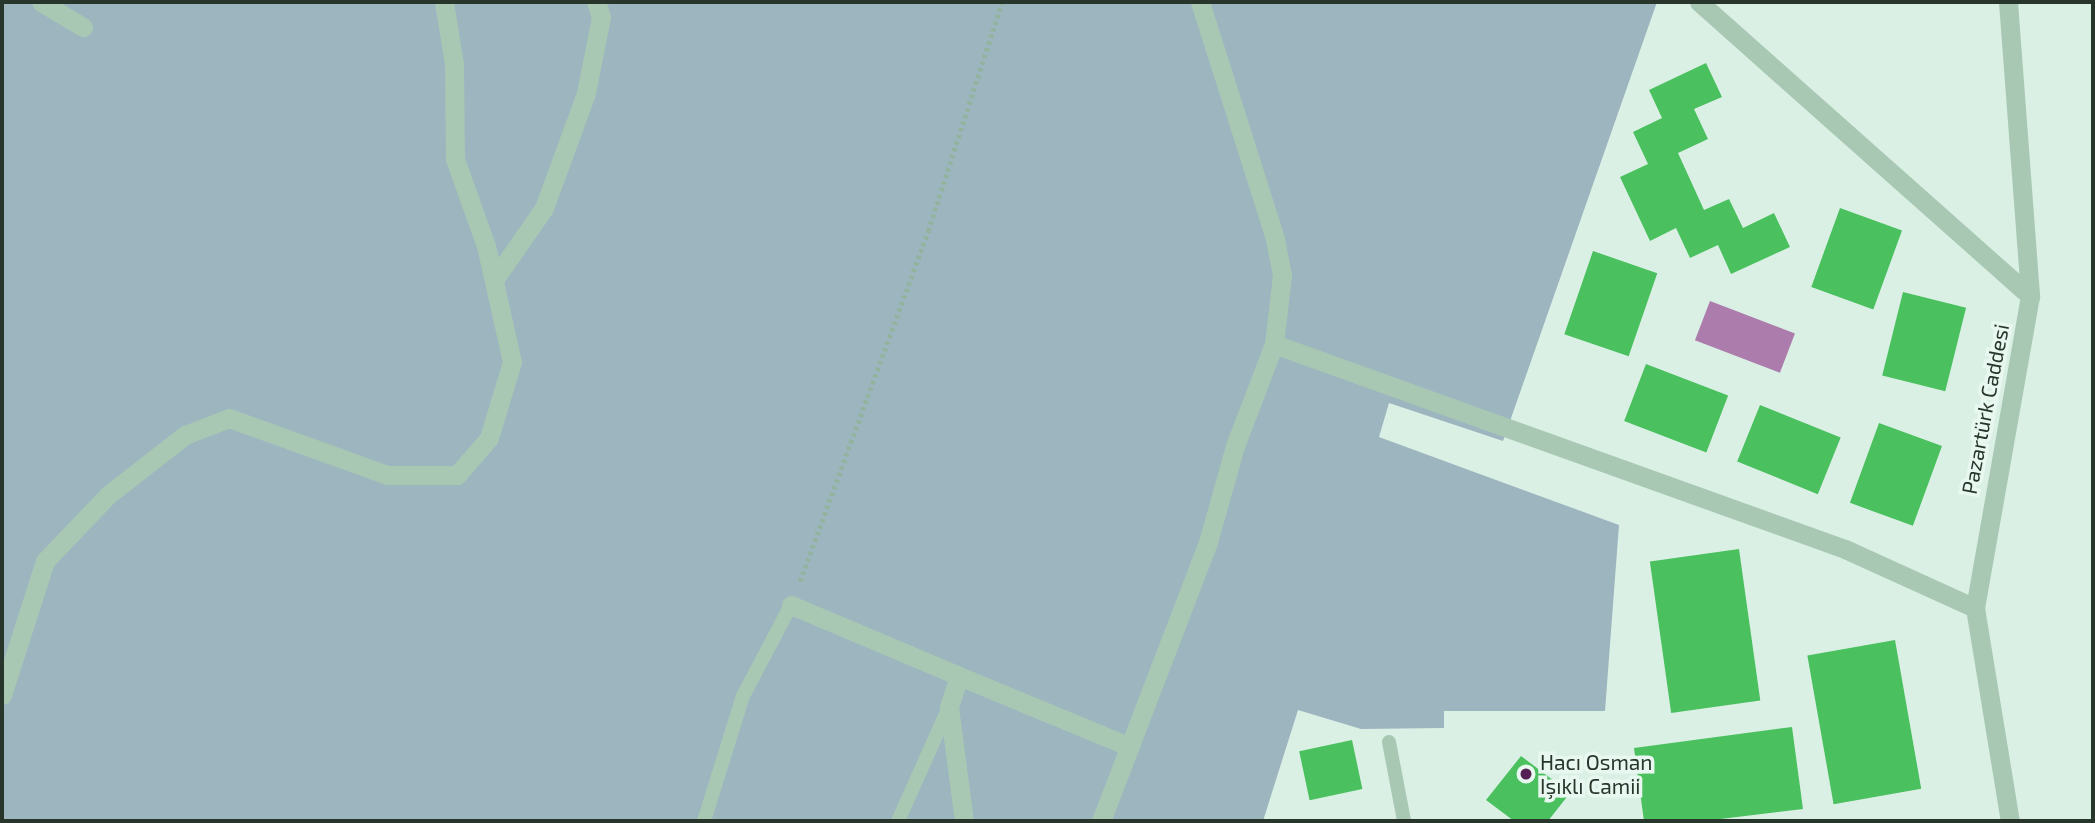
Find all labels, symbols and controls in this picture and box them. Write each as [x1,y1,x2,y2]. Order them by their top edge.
street label: Pazartürk Caddesi [1956,322,2014,496]
place label: Hacı Osman Işıklı Camii [1540,749,1653,799]
marker: Hacı Osman Işıklı Camii [1518,766,1534,782]

